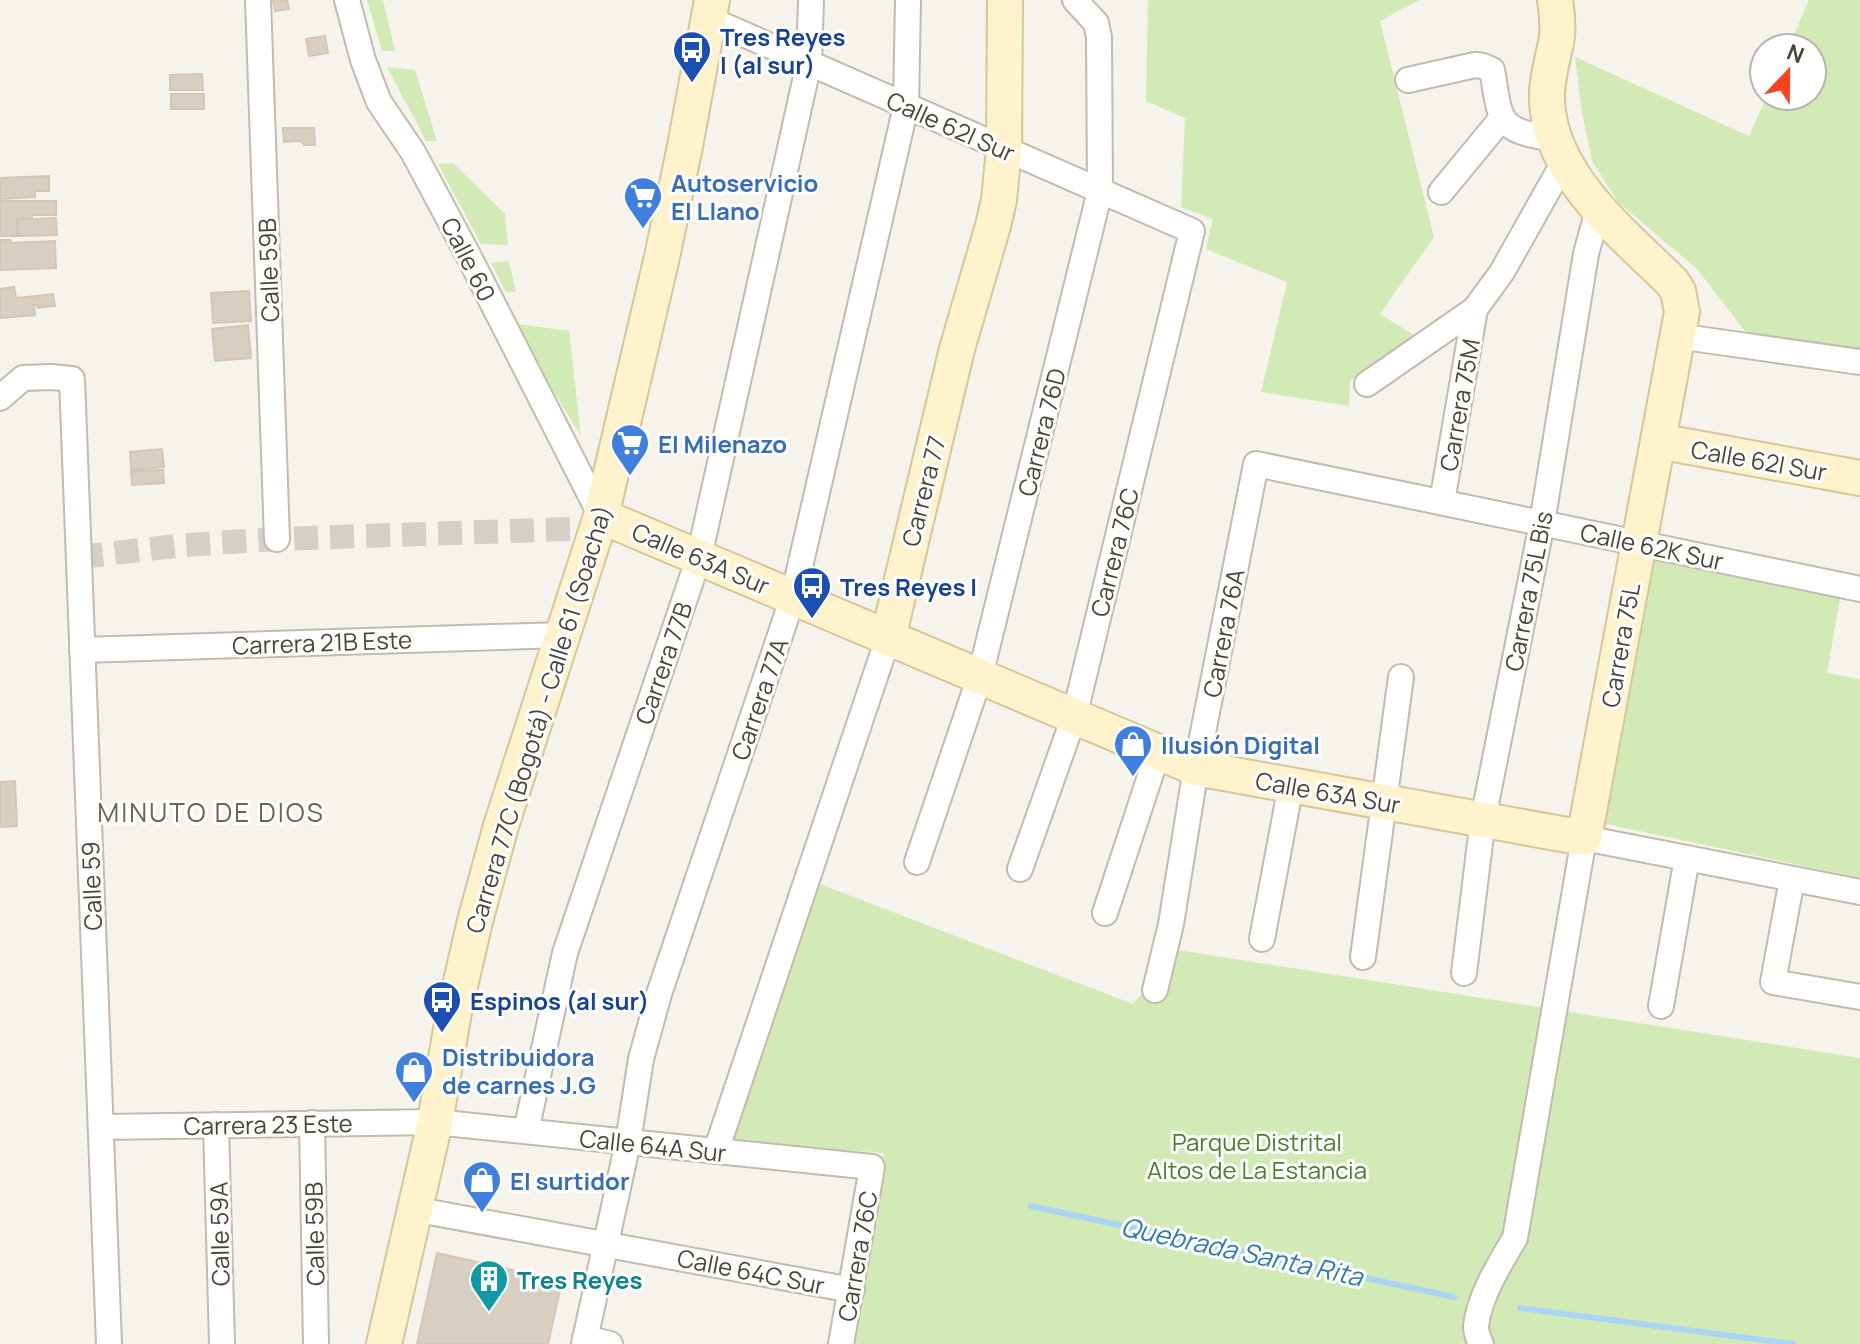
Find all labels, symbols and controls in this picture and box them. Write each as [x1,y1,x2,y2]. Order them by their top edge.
place label: Tres Reyes I (al sur) [720,20,845,81]
bus stop icon: Tres Reyes I (al sur) [671,29,713,84]
north arrow [1748,32,1828,112]
text: N [1783,37,1808,70]
street label: Calle 62I Sur [882,83,1021,169]
place label: Autoservicio El Llano [671,166,818,227]
supermarket icon: Autoservicio El Llano [622,175,664,230]
street label: Calle 60 [434,211,504,307]
street label: Calle 59B [250,217,286,323]
street label: Carrera 75M [1431,336,1487,474]
street label: Carrera 76D [1009,364,1073,500]
supermarket icon: El Milenazo [609,422,651,477]
place label: El Milenazo [658,427,787,460]
street label: Carrera 77 [893,432,953,550]
street label: Calle 62I Sur [1689,432,1830,488]
street label: Carrera 76C [1082,484,1146,620]
street label: Carrera 77C (Bogotá) - Calle 61 (Soacha) [457,501,619,937]
street label: Carrera 75L Bis [1496,508,1560,674]
street label: Calle 63A Sur [627,514,775,602]
street label: Calle 62K Sur [1577,515,1727,577]
bus stop icon: Tres Reyes I [791,565,833,620]
street label: Carrera 76A [1194,566,1252,700]
place label: Tres Reyes I [840,570,977,603]
street label: Carrera 75L [1593,580,1647,710]
street label: Carrera 77B [627,597,699,729]
street label: Carrera 21B Este [232,622,412,662]
street label: Carrera 77A [723,634,795,764]
shop icon: Ilusión Digital [1112,723,1154,778]
place label: Ilusión Digital [1161,728,1320,761]
street label: Calle 63A Sur [1253,763,1403,821]
district label: MINUTO DE DIOS [97,794,325,830]
street label: Calle 59 [73,841,109,931]
bus stop icon: Espinos (al sur) [421,979,463,1034]
place label: Espinos (al sur) [470,984,649,1017]
place label: Distribuidora de carnes J.G [442,1040,596,1101]
shop icon: Distribuidora de carnes J.G [393,1049,435,1104]
street label: Carrera 23 Este [183,1106,353,1142]
street label: Calle 64A Sur [578,1121,728,1169]
park label: Parque Distrital Altos de La Estancia [1147,1125,1367,1186]
shop icon: El surtidor [461,1159,503,1214]
place label: El surtidor [510,1164,630,1197]
street label: Calle 59A [202,1181,236,1287]
street label: Calle 59B [297,1182,331,1286]
street label: Carrera 76C [829,1188,885,1324]
water label: Quebrada Santa Rita [1118,1208,1368,1295]
street label: Calle 64C Sur [675,1241,828,1302]
building icon: Tres Reyes [468,1258,510,1313]
place label: Tres Reyes [517,1263,642,1296]

